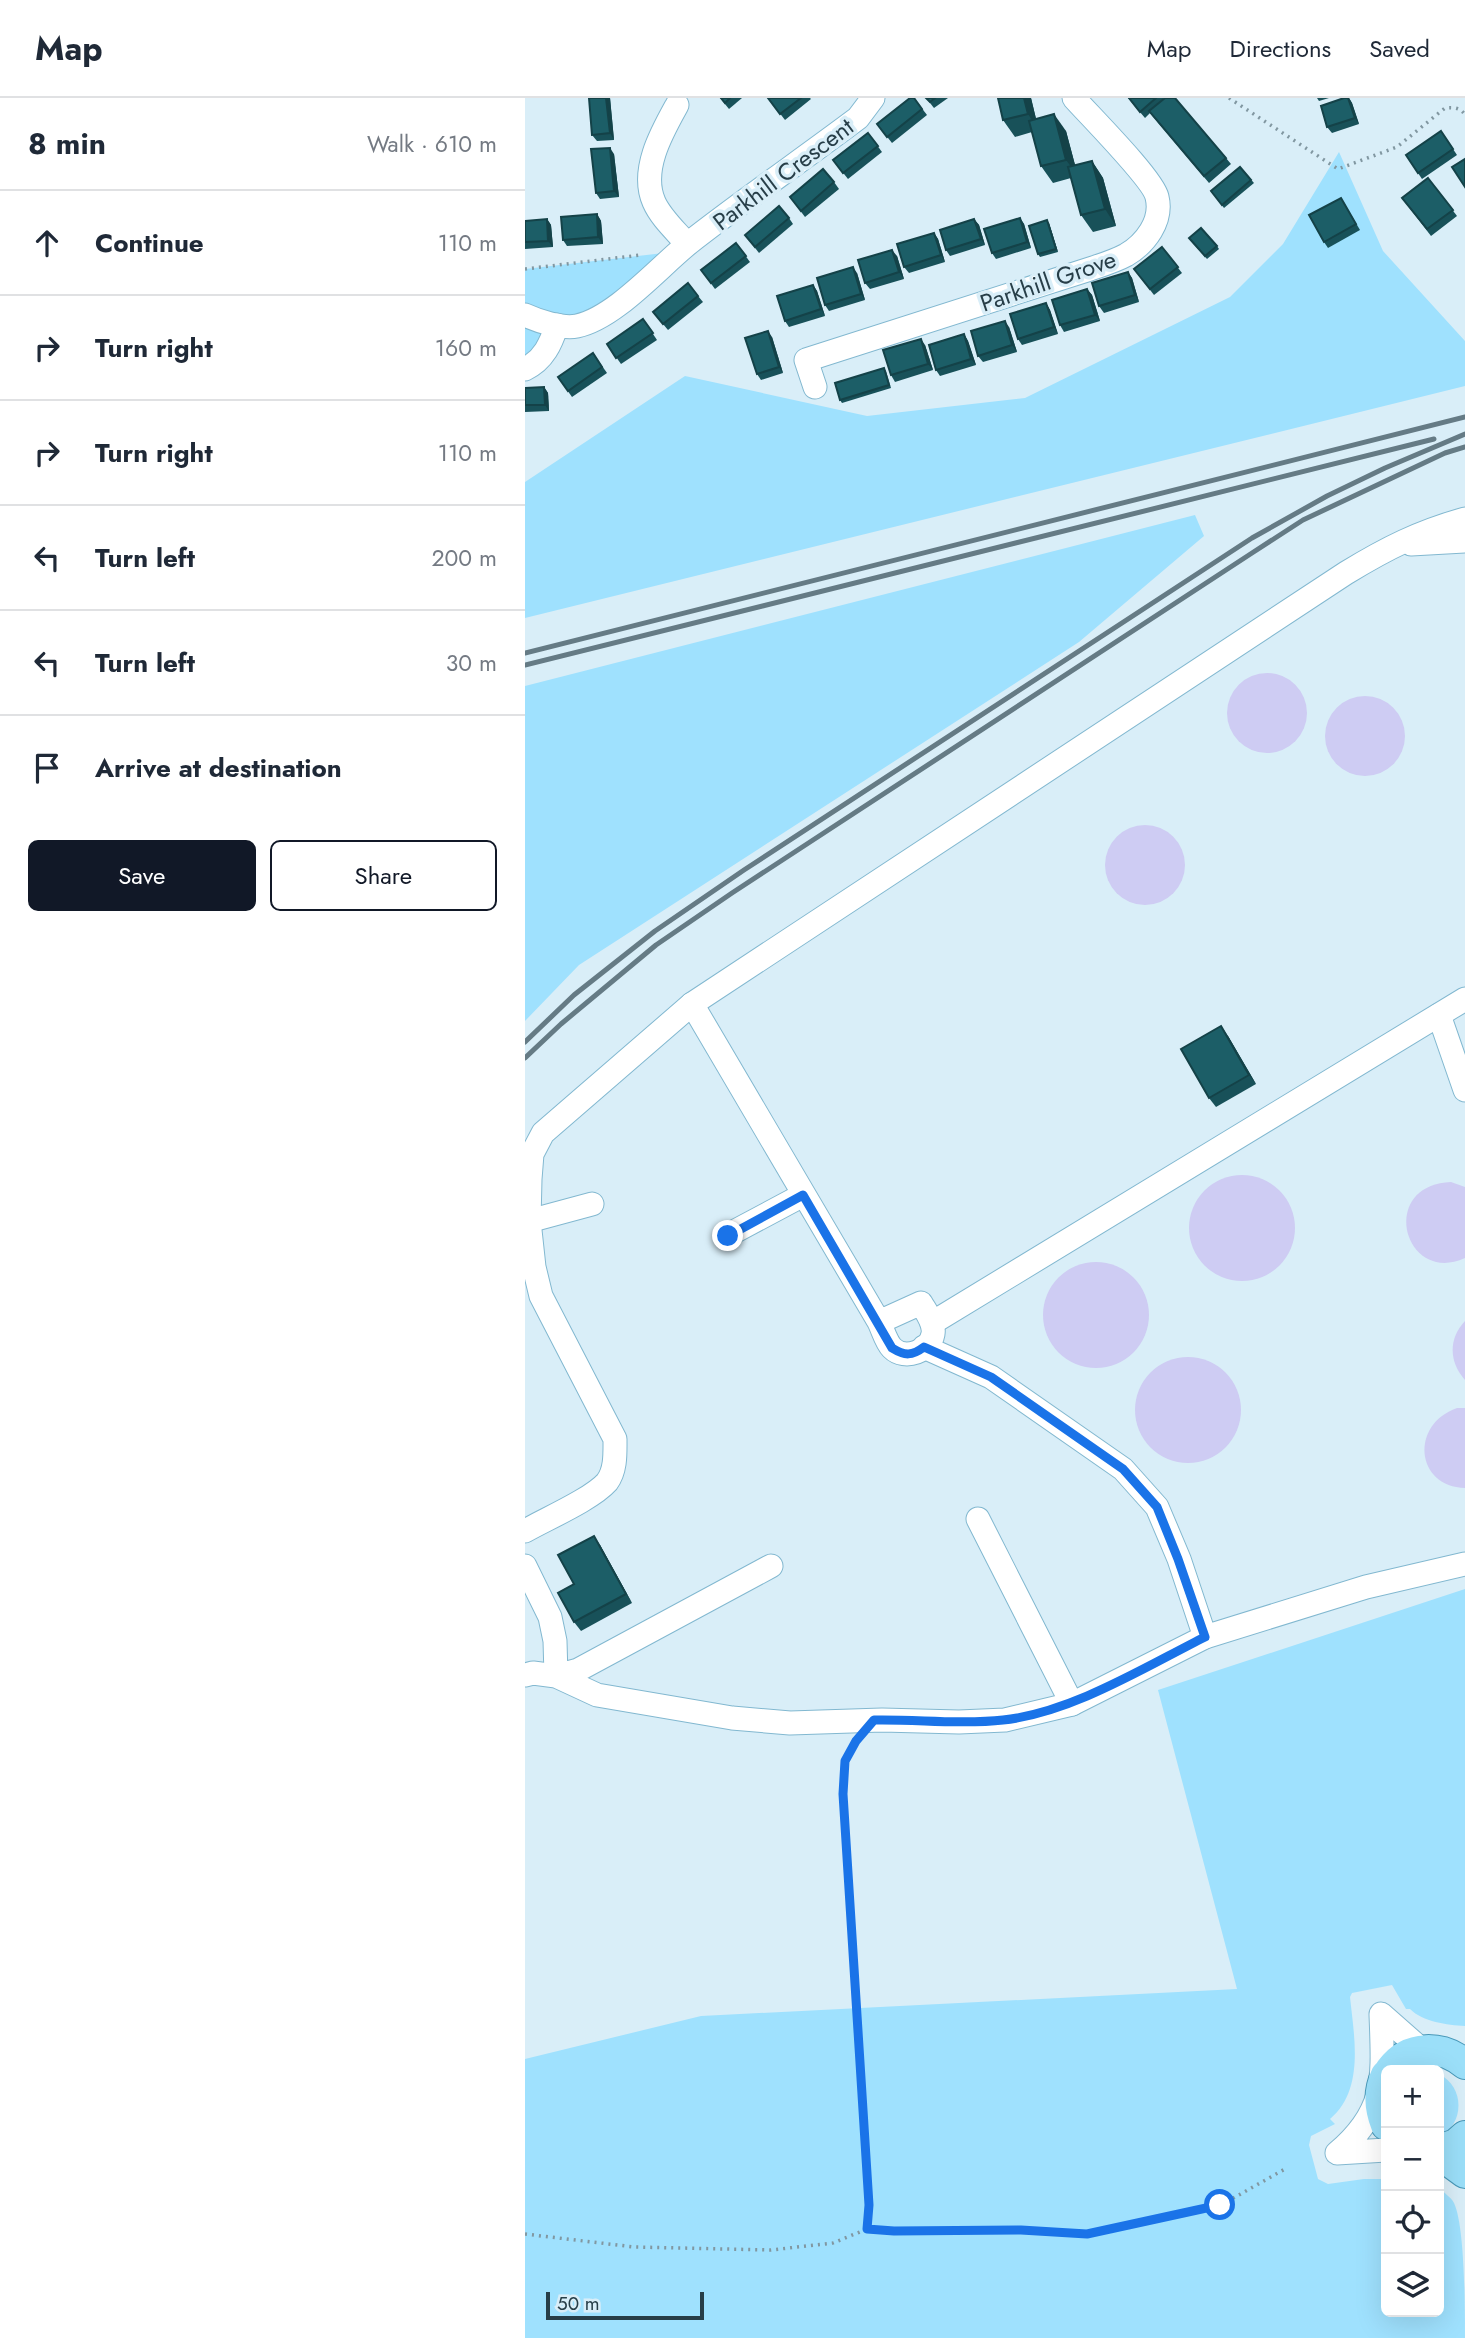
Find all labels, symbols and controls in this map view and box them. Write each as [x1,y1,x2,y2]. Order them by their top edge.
text: Map [35,25,103,72]
text: Map [1147,31,1192,66]
text: Directions [1230,31,1331,66]
text: Saved [1369,31,1430,66]
street label: Parkhill Crescent [705,109,861,239]
text: 8 min [28,122,106,165]
text: Walk · 610 m [367,127,497,161]
icon: ahead [28,224,66,262]
text: Continue [95,224,204,262]
text: 110 m [438,226,497,260]
street label: Parkhill Grove [975,241,1121,321]
icon: right [28,329,66,367]
text: Turn right [95,329,213,367]
text: 160 m [435,331,497,365]
icon: right [28,434,66,472]
text: Turn right [95,434,213,472]
text: 110 m [438,436,497,470]
icon: left [28,539,66,577]
text: Turn left [95,539,195,577]
text: 200 m [431,541,497,575]
icon: left [28,644,66,682]
text: Turn left [95,644,195,682]
text: 30 m [446,646,497,680]
icon: arrive [28,749,66,787]
text: Arrive at destination [95,749,342,787]
button: Save [28,840,256,911]
button: Share [270,840,497,911]
route end [712,1220,743,1251]
map controls [1381,2065,1444,2317]
button: + [1381,2065,1444,2128]
button: − [1381,2128,1444,2191]
route start [1204,2189,1235,2220]
button: locate [1381,2191,1444,2254]
button: layers [1381,2254,1444,2317]
scale bar [546,2289,703,2321]
text: 50 m [557,2290,600,2317]

